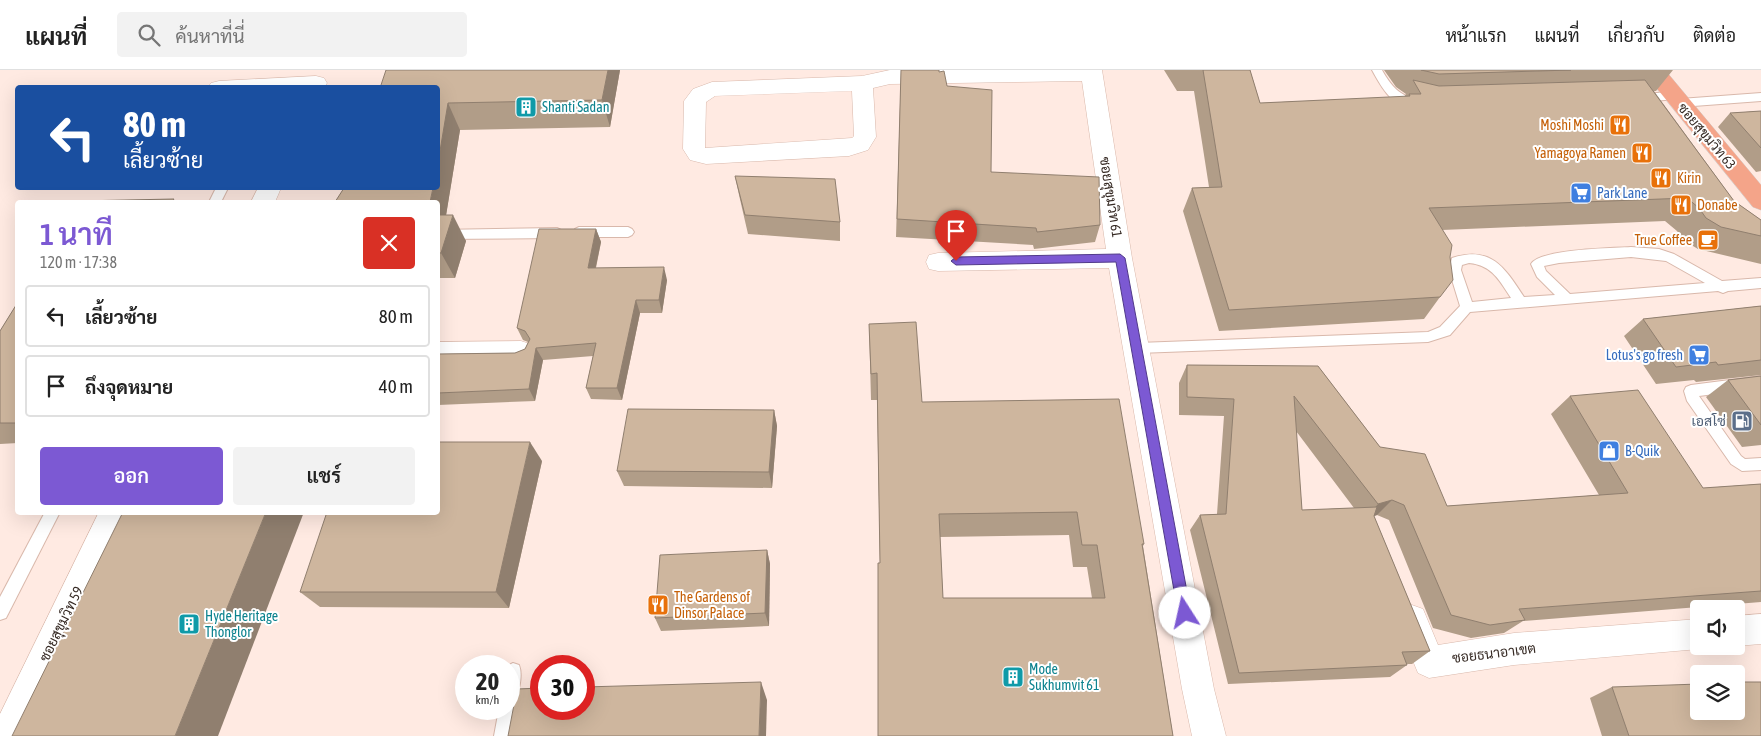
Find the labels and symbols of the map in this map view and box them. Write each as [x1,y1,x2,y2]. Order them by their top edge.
building icon: Shanti Sadan [514,95,538,119]
place label: Shanti Sadan [542,99,609,115]
street label: ซอยสุขุมวิท 63 [1673,100,1739,174]
restaurant icon: Moshi Moshi [1608,113,1632,137]
place label: Moshi Moshi [1540,117,1604,133]
restaurant icon: Yamagoya Ramen [1630,141,1654,165]
place label: Yamagoya Ramen [1535,145,1626,161]
street label: ซอยสุขุมวิท 61 [1095,156,1125,239]
restaurant icon: Kirin [1649,166,1673,190]
place label: Kirin [1677,170,1701,186]
supermarket icon: Park Lane [1569,181,1593,205]
place label: Park Lane [1597,185,1647,201]
restaurant icon: Donabe [1669,193,1693,217]
place label: Donabe [1697,197,1738,213]
pin [935,210,977,261]
cafe icon: True Coffee [1696,228,1720,252]
place label: True Coffee [1634,232,1692,248]
supermarket icon: Lotus's go fresh [1687,343,1711,367]
place label: Lotus's go fresh [1606,347,1683,363]
fuel station icon: เอสโซ่ [1730,409,1754,433]
place label: เอสโซ่ [1691,413,1726,429]
shop icon: B-Quik [1597,439,1621,463]
place label: B-Quik [1625,443,1659,459]
street label: ซอยสุขุมวิท 59 [36,584,88,665]
position arrow [1158,586,1210,638]
place label: The Gardens of Dinsor Palace [674,589,750,621]
restaurant icon: The Gardens of Dinsor Palace [646,593,670,617]
place label: Hyde Heritage Thonglor [205,608,278,640]
building icon: Hyde Heritage Thonglor [177,612,201,636]
street label: ซอยธนาอาเขต [1451,640,1537,666]
speed limit sign: 30 [530,655,595,720]
place label: Mode Sukhumvit 61 [1029,661,1100,693]
building icon: Mode Sukhumvit 61 [1001,665,1025,689]

